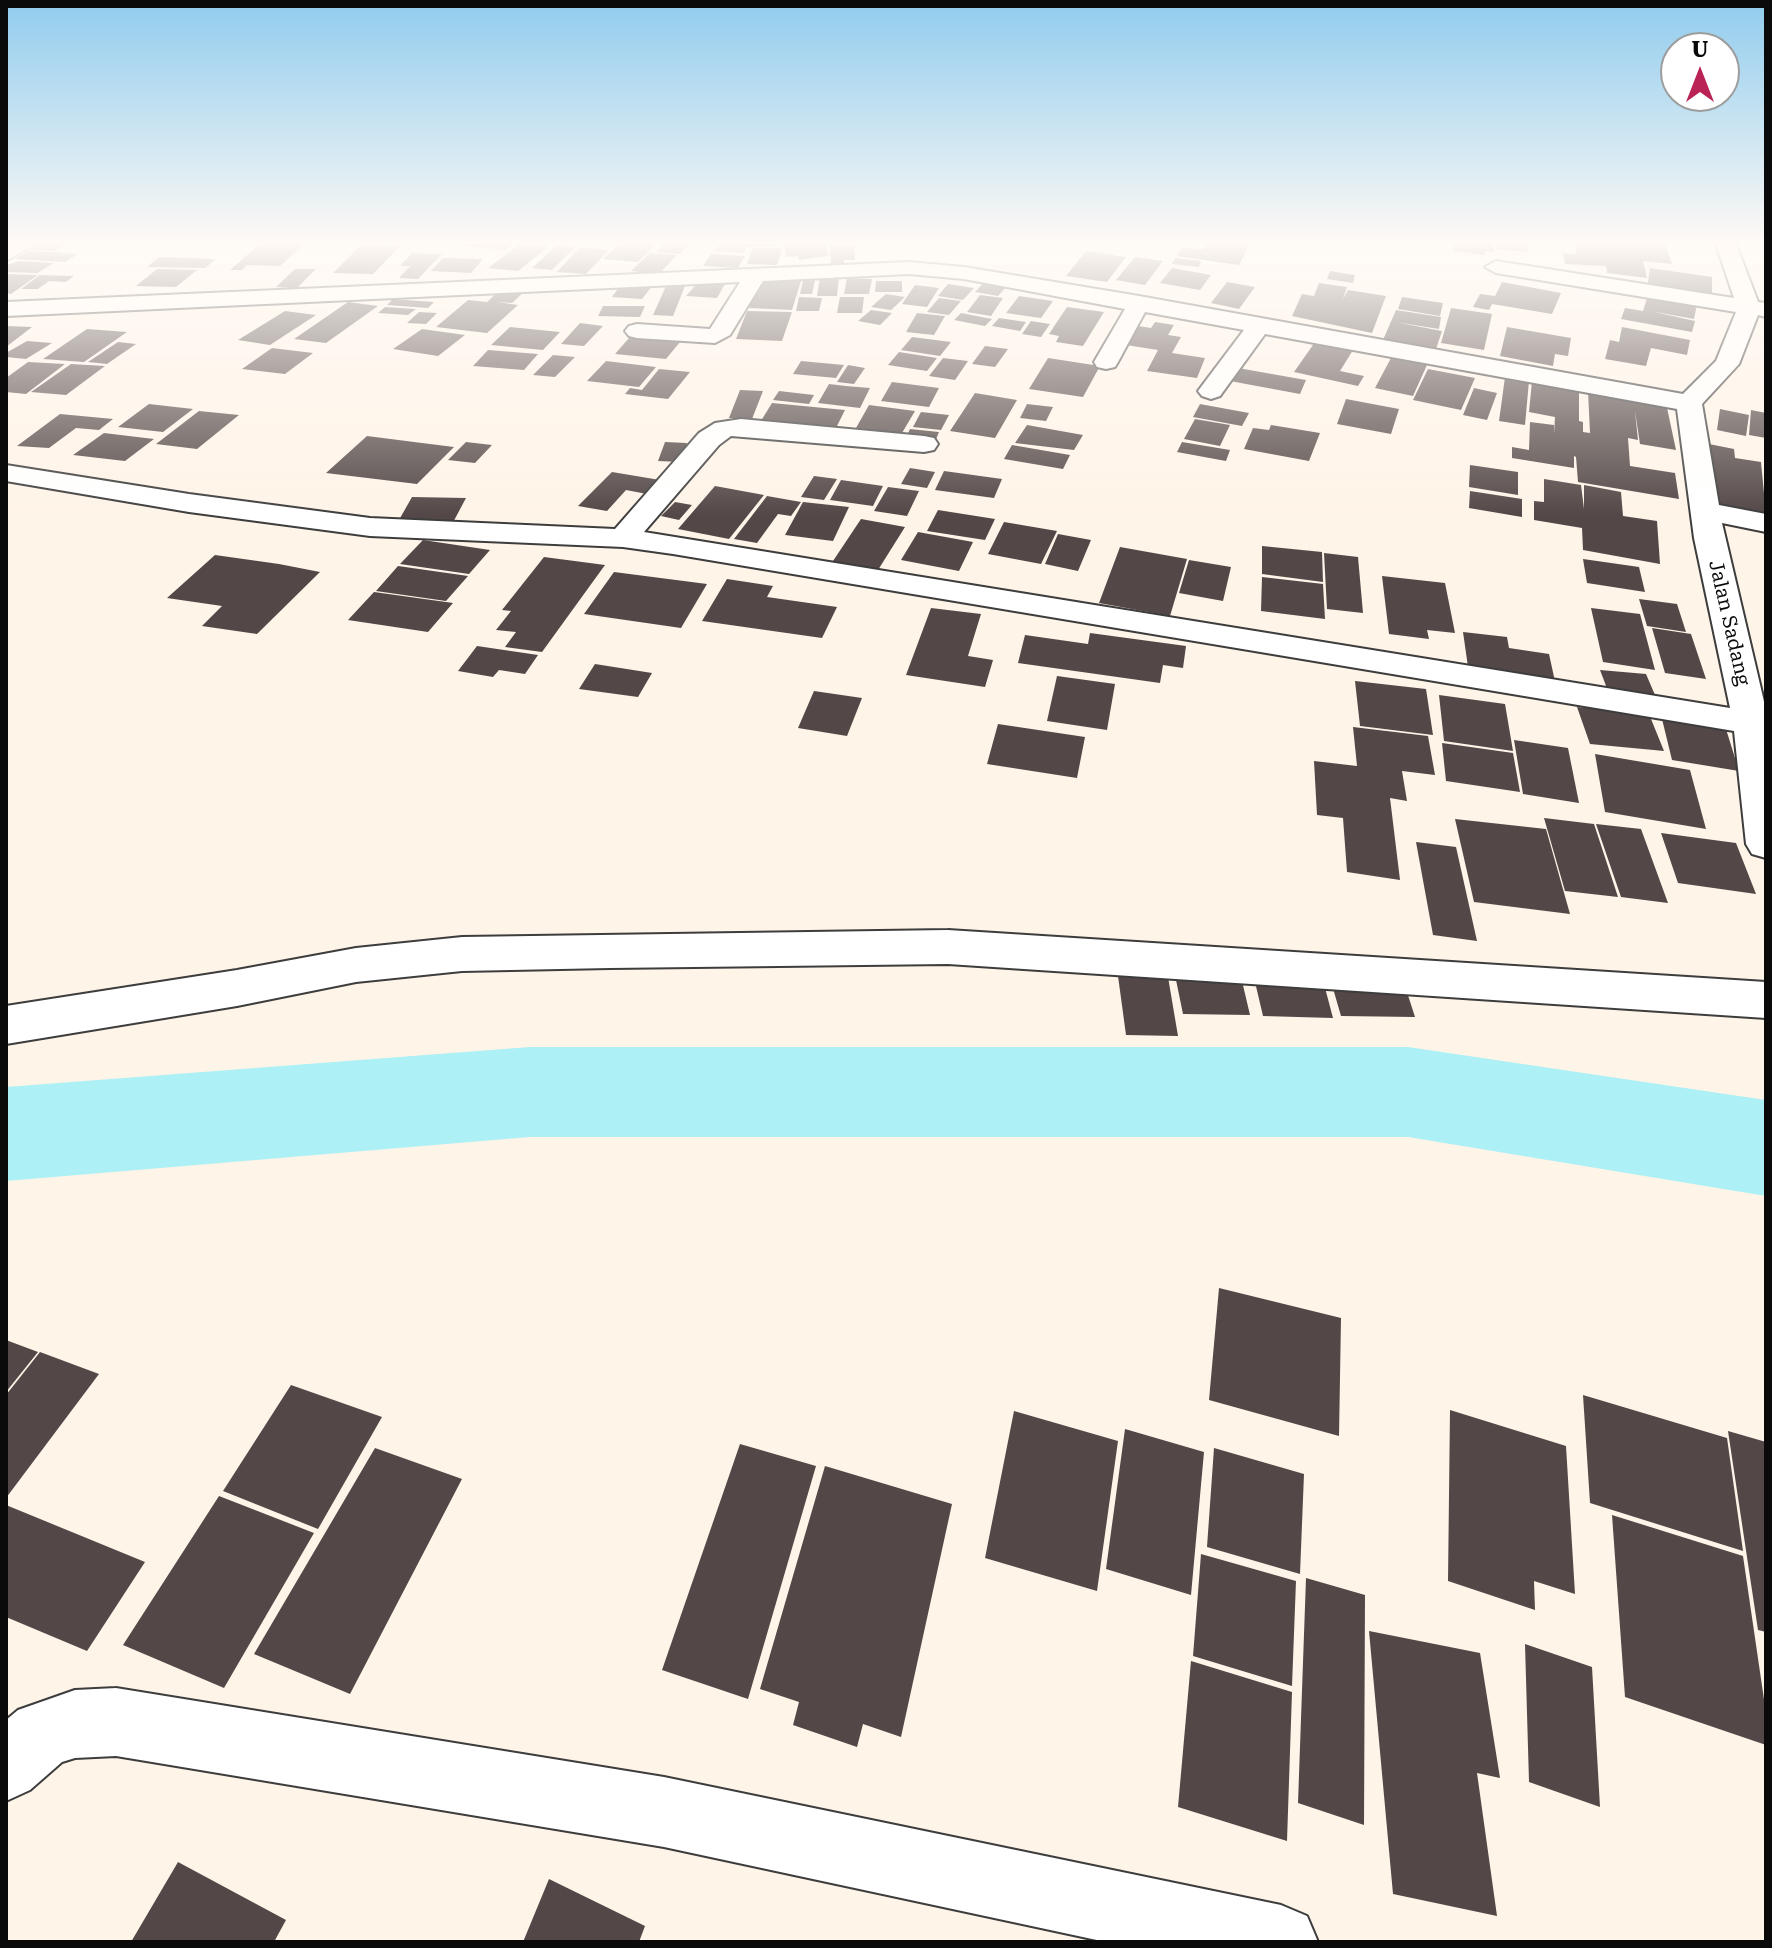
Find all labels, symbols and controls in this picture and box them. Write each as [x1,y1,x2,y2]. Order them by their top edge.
north arrow [1660,32,1740,112]
text: U [1692,37,1708,62]
street label: Jalan Sadang [1703,558,1755,688]

